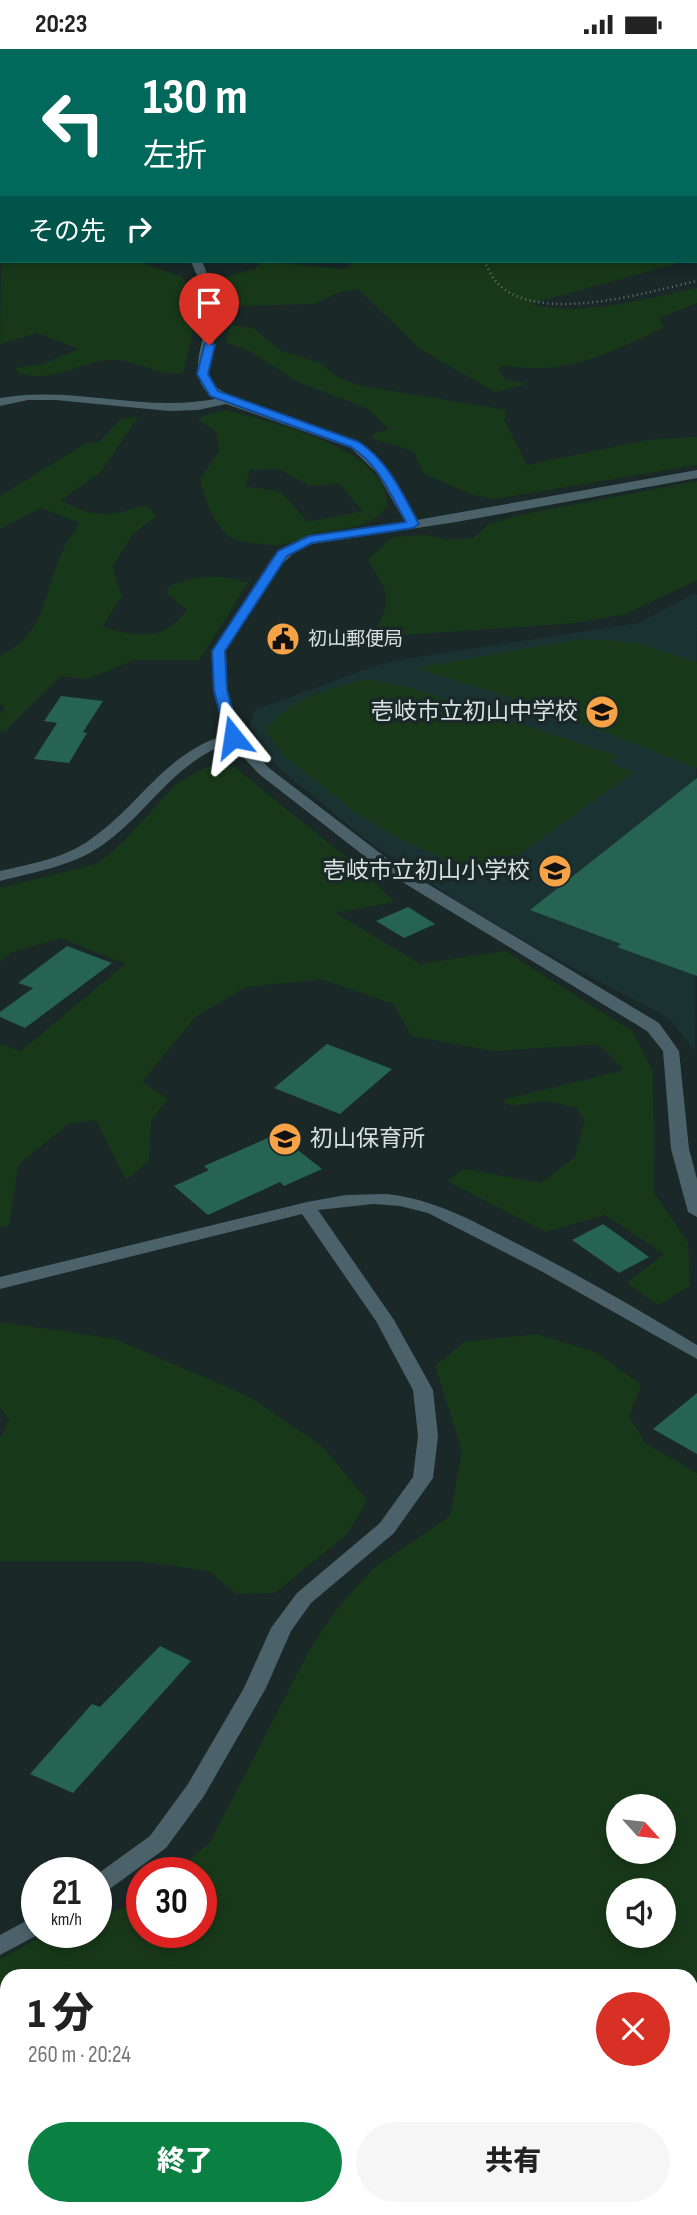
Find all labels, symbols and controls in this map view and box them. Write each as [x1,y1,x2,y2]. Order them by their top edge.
text: 20:23 [35,9,87,40]
text: 130 m [143,69,248,128]
icon: left [28,77,119,168]
text: 左折 [143,137,207,176]
icon: right [120,210,158,248]
text: その先 [28,217,106,248]
pin [179,273,239,345]
icon: arrive [190,284,228,322]
public building icon: 初山郵便局 [264,620,302,658]
place label: 初山郵便局 [308,628,403,651]
school or university icon: 壱岐市立初山中学校 [583,693,621,731]
place label: 壱岐市立初山中学校 [371,698,578,726]
position arrow [196,700,270,774]
school or university icon: 壱岐市立初山小学校 [536,852,574,890]
place label: 壱岐市立初山小学校 [323,857,530,885]
school or university icon: 初山保育所 [266,1120,304,1158]
place label: 初山保育所 [310,1125,425,1153]
north arrow [606,1794,676,1864]
map controls [606,1794,676,1948]
speed limit sign: 30 [126,1857,217,1948]
text: 21 [52,1872,81,1915]
button: sound [606,1878,676,1948]
text: km/h [51,1909,82,1930]
text: 1 分 [28,1989,94,2040]
button: close [596,1992,670,2066]
text: 260 m · 20:24 [28,2041,131,2069]
button: 終了 [28,2122,342,2202]
button: 共有 [356,2122,670,2202]

